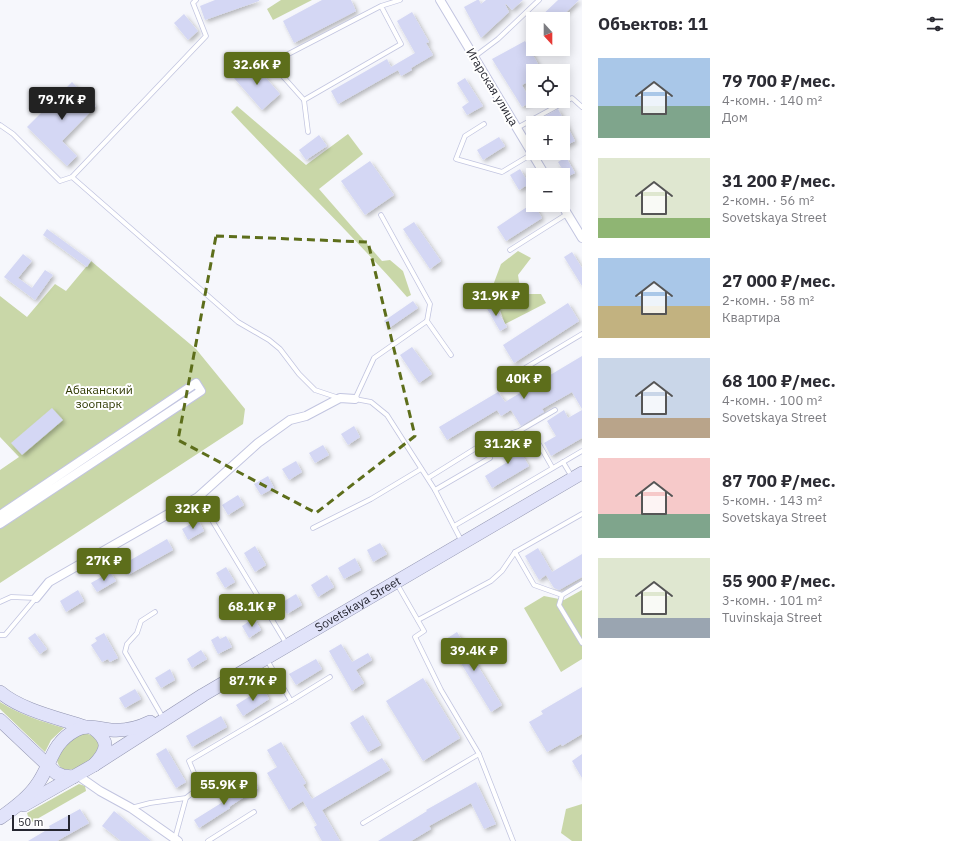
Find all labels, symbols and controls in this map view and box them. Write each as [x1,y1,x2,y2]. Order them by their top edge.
north arrow [526,12,570,56]
map controls [526,12,570,212]
text: Объектов: 11 [598,13,708,35]
icon: filters [924,13,946,35]
street label: Игарская улица [463,45,522,129]
pin: 32.6K ₽ [220,52,294,86]
text: 32.6K ₽ [233,56,281,73]
button: locate [526,64,570,108]
text: 79 700 ₽/мес. [722,70,836,92]
icon: home [630,74,678,122]
pin: 79.7K ₽ [25,87,99,121]
text: 79.7K ₽ [38,91,86,108]
text: 4-комн. · 140 m² [722,92,822,109]
text: Дом [722,109,748,126]
button: + [526,116,570,160]
button: − [526,168,570,212]
text: 31 200 ₽/мес. [722,170,836,192]
icon: home [630,174,678,222]
text: 2-комн. · 56 m² [722,192,814,209]
text: Sovetskaya Street [722,209,827,226]
text: 27 000 ₽/мес. [722,270,836,292]
icon: home [630,274,678,322]
pin: 31.9K ₽ [459,283,533,317]
text: 31.9K ₽ [472,287,520,304]
text: 2-комн. · 58 m² [722,292,814,309]
text: Квартира [722,309,780,326]
pin: 40K ₽ [496,366,552,400]
text: 40K ₽ [506,370,542,387]
text: 68 100 ₽/мес. [722,370,836,392]
icon: home [630,374,678,422]
park label: Абаканский зоопарк [65,382,133,411]
text: 4-комн. · 100 m² [722,392,822,409]
text: Sovetskaya Street [722,409,827,426]
pin: 31.2K ₽ [471,431,545,465]
text: 31.2K ₽ [484,435,532,452]
text: 87 700 ₽/мес. [722,470,836,492]
icon: home [630,474,678,522]
text: 5-комн. · 143 m² [722,492,822,509]
pin: 32K ₽ [165,496,221,530]
text: 32K ₽ [175,500,211,517]
text: Sovetskaya Street [722,509,827,526]
pin: 27K ₽ [76,548,132,582]
text: 27K ₽ [86,552,122,569]
text: 55 900 ₽/мес. [722,570,836,592]
street label: Sovetskaya Street [312,573,403,635]
icon: home [630,574,678,622]
text: 3-комн. · 101 m² [722,592,822,609]
pin: 68.1K ₽ [215,594,289,628]
text: 68.1K ₽ [228,598,276,615]
text: Tuvinskaja Street [722,609,822,626]
pin: 39.4K ₽ [437,638,511,672]
text: 39.4K ₽ [450,642,498,659]
pin: 87.7K ₽ [216,668,290,702]
text: 87.7K ₽ [229,672,277,689]
pin: 55.9K ₽ [187,772,261,806]
text: 55.9K ₽ [200,776,248,793]
scale bar [12,813,70,832]
text: 50 m [18,815,43,829]

